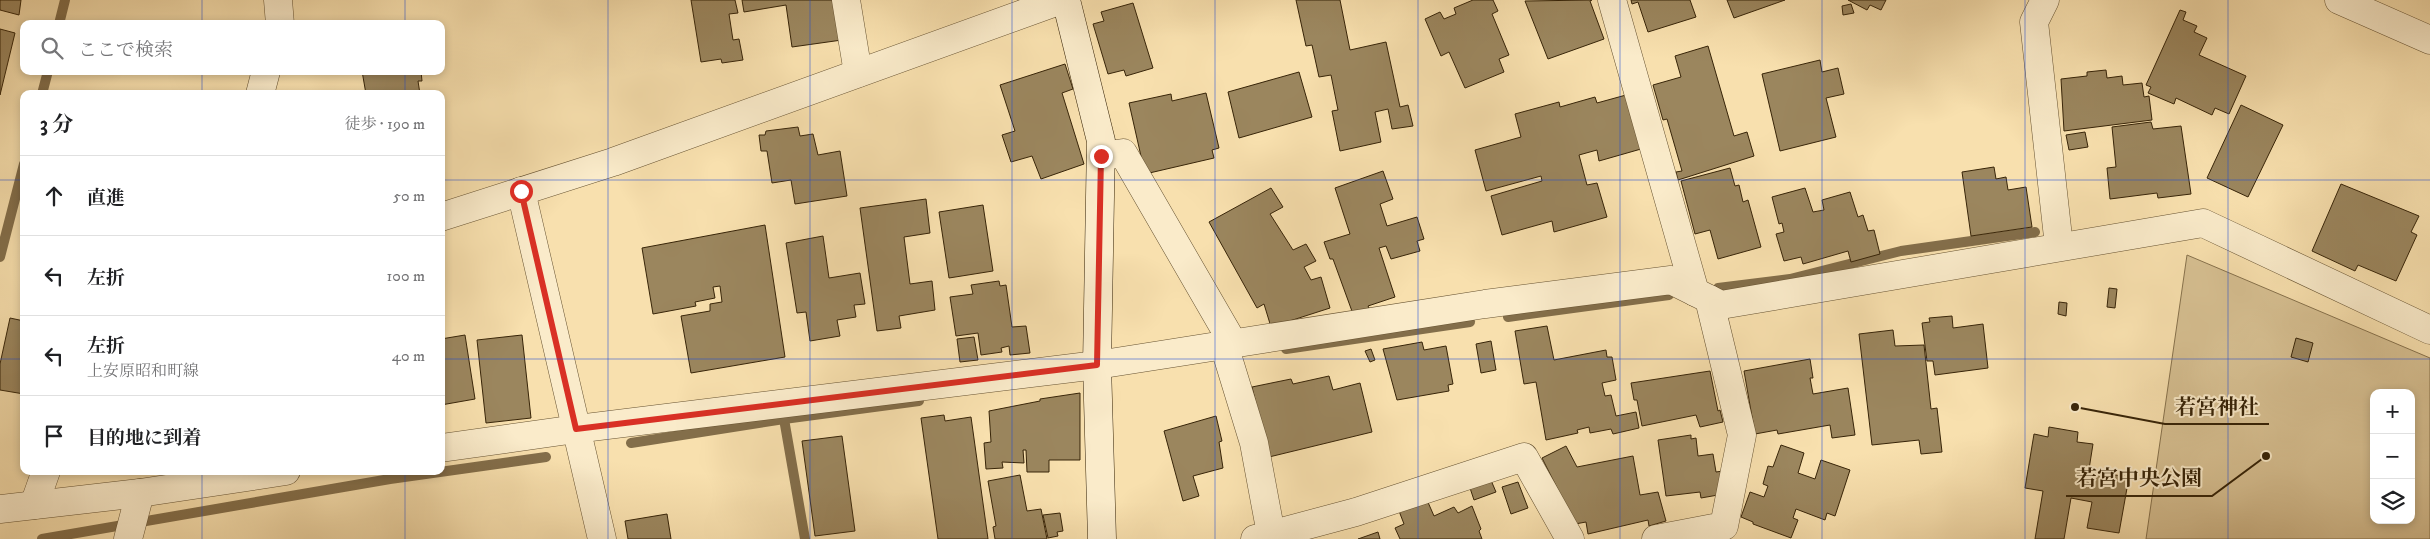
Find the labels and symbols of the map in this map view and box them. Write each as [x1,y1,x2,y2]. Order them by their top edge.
route end [1090,145,1113,168]
route start [510,180,533,203]
callout: 若宮神社 [2165,388,2269,424]
text: 若宮神社 [2175,395,2259,421]
callout: 若宮中央公園 [2066,460,2212,496]
text: 若宮中央公園 [2076,466,2202,492]

